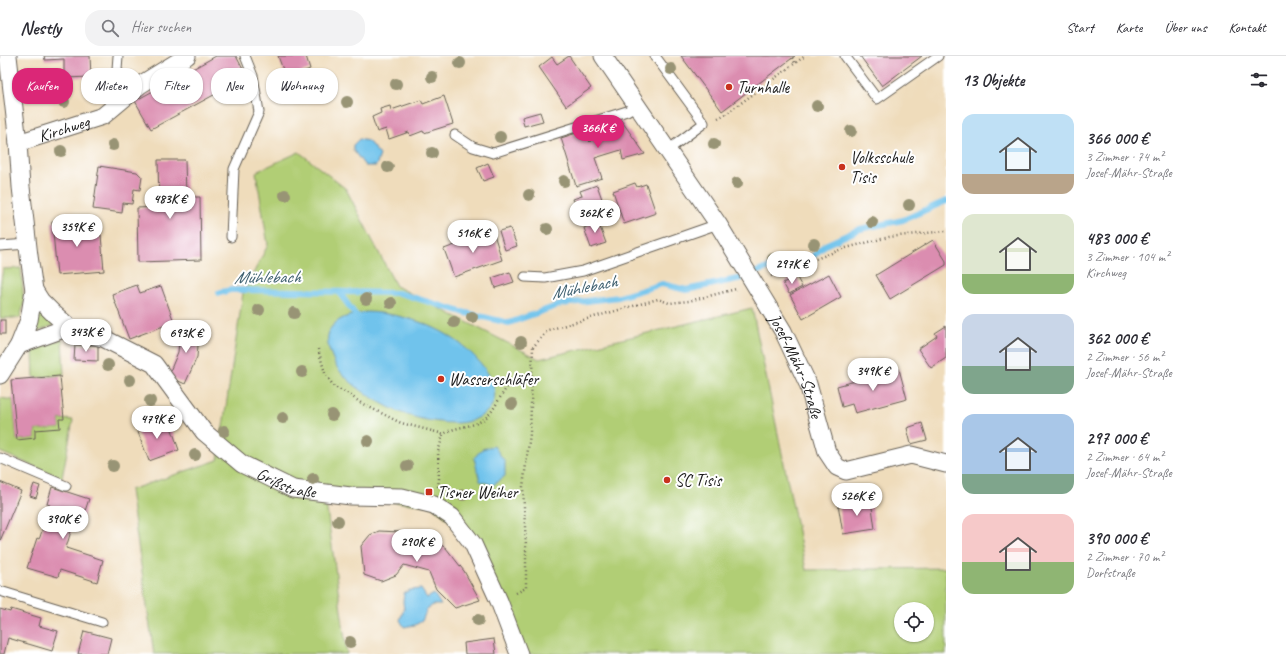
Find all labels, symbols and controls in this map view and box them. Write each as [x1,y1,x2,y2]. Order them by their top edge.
search box [85,10,365,46]
text: Nestly [20,16,61,40]
icon: search [99,17,121,39]
text: Hier suchen [131,18,191,37]
text: Start [1066,19,1094,36]
text: Karte [1116,19,1142,36]
text: Über uns [1164,19,1206,36]
text: Kontakt [1228,19,1266,36]
chip: Kaufen [12,68,73,104]
chip: Mieten [81,68,142,104]
chip: Filter [150,68,203,104]
chip: Neu [211,68,258,104]
chip: Wohnung [266,68,338,104]
icon: filters [1248,69,1270,91]
text: 13 Objekte [962,70,1025,91]
place label: Turnhalle [737,77,791,98]
marker: Turnhalle [724,82,734,92]
street label: Kirchweg [36,110,94,146]
pin: 366K € [565,115,631,149]
text: 366K € [581,120,615,136]
text: 366 000 € [1086,128,1149,149]
icon: home [994,130,1042,178]
place label: Volksschule Tisis [850,147,915,188]
text: 3 Zimmer · 74 m² [1086,149,1163,165]
marker: Volksschule Tisis [837,162,847,172]
text: Josef-Mähr-Straße [1086,165,1172,181]
pin: 483K € [137,186,203,220]
text: 483K € [153,191,187,207]
pin: 362K € [562,200,628,234]
text: 362K € [578,205,612,221]
pin: 359K € [44,214,110,248]
text: 359K € [61,219,93,235]
pin: 516K € [440,220,506,254]
text: 516K € [456,225,490,241]
text: 483 000 € [1086,228,1148,249]
icon: home [994,230,1042,278]
text: 3 Zimmer · 104 m² [1086,249,1169,265]
pin: 297K € [759,251,825,285]
text: 297K € [776,256,808,272]
water label: Mühlebach [234,265,302,289]
text: Kirchweg [1086,265,1126,281]
water label: Mühlebach [549,270,621,304]
street label: Josef-Mähr-Straße [764,309,828,422]
pin: 343K € [53,319,119,353]
pin: 693K € [153,320,219,354]
text: 343K € [69,324,103,340]
text: 693K € [169,325,203,341]
text: 362 000 € [1086,328,1148,349]
icon: home [994,330,1042,378]
text: 2 Zimmer · 56 m² [1086,349,1163,365]
pin: 349K € [840,358,906,392]
text: 349K € [857,363,890,379]
text: Josef-Mähr-Straße [1086,365,1172,381]
place label: Wasserschläfer [449,369,540,390]
marker: Wasserschläfer [436,374,446,384]
pin: 479K € [124,406,190,440]
text: 479K € [141,411,173,427]
text: 297 000 € [1086,428,1148,449]
icon: home [994,430,1042,478]
text: 2 Zimmer · 64 m² [1086,449,1163,465]
street label: Grißstraße [253,462,318,502]
text: Josef-Mähr-Straße [1086,465,1172,481]
place label: SC Tisis [675,470,723,491]
marker: SC Tisis [662,475,672,485]
place label: Tisner Weiher [437,482,520,503]
pin: 526K € [824,483,890,517]
marker: Tisner Weiher [424,487,434,497]
text: 526K € [840,488,874,504]
pin: 390K € [30,506,96,540]
text: 390K € [47,511,80,527]
text: 390 000 € [1086,528,1148,549]
pin: 290K € [384,529,450,563]
icon: home [994,530,1042,578]
text: 290K € [401,534,434,550]
text: 2 Zimmer · 70 m² [1086,549,1163,565]
text: Dorfstraße [1086,565,1135,581]
map controls [894,602,934,642]
button: locate [894,602,934,642]

